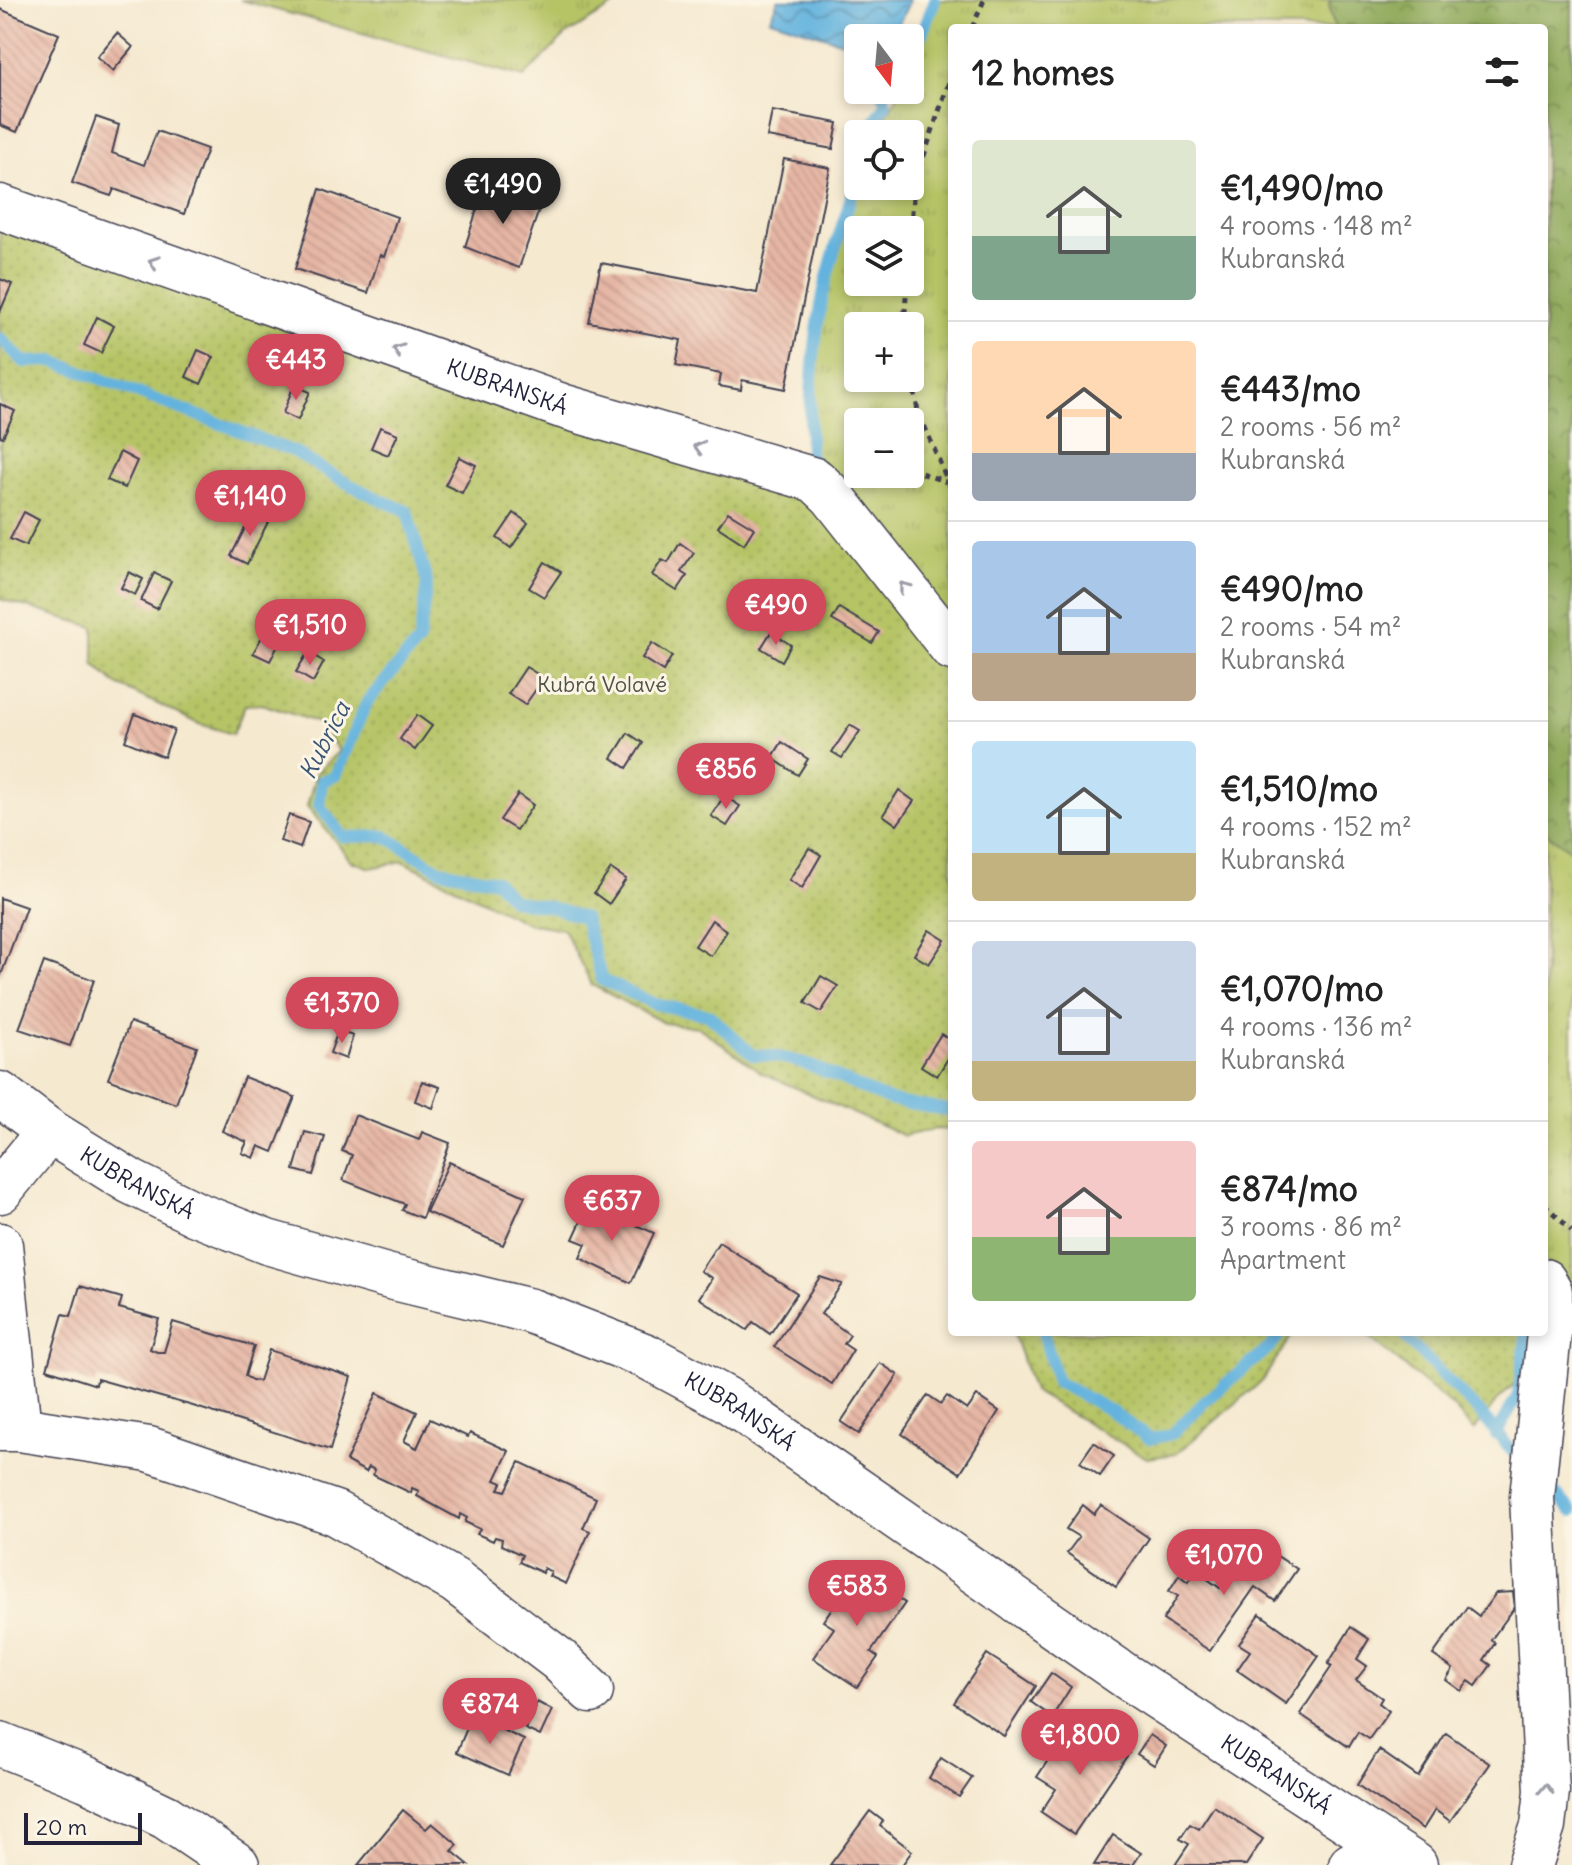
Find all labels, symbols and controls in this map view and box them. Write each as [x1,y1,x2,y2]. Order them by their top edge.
north arrow [844,24,924,104]
map controls [844,24,924,488]
icon: filters [1480,50,1524,94]
text: 12 homes [972,51,1115,94]
button: locate [844,120,924,200]
pin: €1,490 [438,158,568,226]
text: €1,490/mo [1220,166,1384,209]
text: €1,490 [464,167,542,200]
icon: home [1036,172,1132,268]
text: 4 rooms · 148 m² [1220,209,1413,242]
button: layers [844,216,924,296]
text: Kubranská [1220,242,1345,275]
one-way arrow [147,256,161,272]
button: + [844,312,924,392]
pin: €443 [249,334,343,402]
text: €443 [265,343,327,376]
one-way arrow [392,343,406,359]
street label: KUBRANSKÁ [443,352,571,421]
text: €443/mo [1220,367,1361,410]
icon: home [1036,373,1132,469]
button: − [844,408,924,488]
text: 2 rooms · 56 m² [1220,410,1401,443]
one-way arrow [692,440,706,456]
text: Kubranská [1220,443,1345,476]
pin: €1,140 [185,470,315,538]
text: €1,140 [213,479,287,512]
text: €490/mo [1220,567,1364,610]
icon: home [1036,573,1132,669]
pin: €490 [729,579,823,647]
one-way arrow [899,581,913,596]
text: €490 [744,588,808,621]
pin: €1,510 [245,599,375,667]
text: €1,510 [273,608,347,641]
text: 2 rooms · 54 m² [1220,610,1402,643]
text: Kubranská [1220,643,1345,676]
park label: Kubrá Volavé [537,670,667,698]
water label: Kubrica [292,695,357,784]
pin: €856 [679,743,773,811]
text: €856 [695,752,757,785]
text: €1,510/mo [1220,767,1378,810]
icon: home [1036,773,1132,869]
text: 4 rooms · 152 m² [1220,810,1412,843]
text: Kubranská [1220,843,1345,876]
text: €1,070/mo [1220,967,1384,1010]
icon: home [1036,973,1132,1069]
pin: €1,370 [277,977,407,1045]
text: €1,370 [304,986,380,1019]
text: 4 rooms · 136 m² [1220,1010,1412,1043]
text: Kubranská [1220,1043,1345,1076]
street label: KUBRANSKÁ [75,1140,199,1225]
text: €874/mo [1220,1167,1358,1210]
icon: home [1036,1173,1132,1269]
pin: €637 [565,1175,659,1243]
text: €637 [582,1184,642,1217]
text: 3 rooms · 86 m² [1220,1210,1402,1243]
text: Apartment [1220,1243,1346,1276]
street label: KUBRANSKÁ [680,1365,801,1457]
pin: €1,070 [1159,1529,1289,1597]
text: €1,070 [1185,1538,1263,1571]
pin: €583 [810,1560,904,1628]
text: €583 [826,1569,888,1602]
pin: €874 [443,1678,537,1746]
text: €874 [461,1687,519,1720]
pin: €1,800 [1015,1709,1145,1777]
text: €1,800 [1039,1718,1121,1751]
street label: KUBRANSKÁ [1216,1728,1337,1821]
one-way arrow [1538,1782,1555,1795]
scale bar [24,1809,142,1845]
text: 20 m [36,1813,87,1841]

